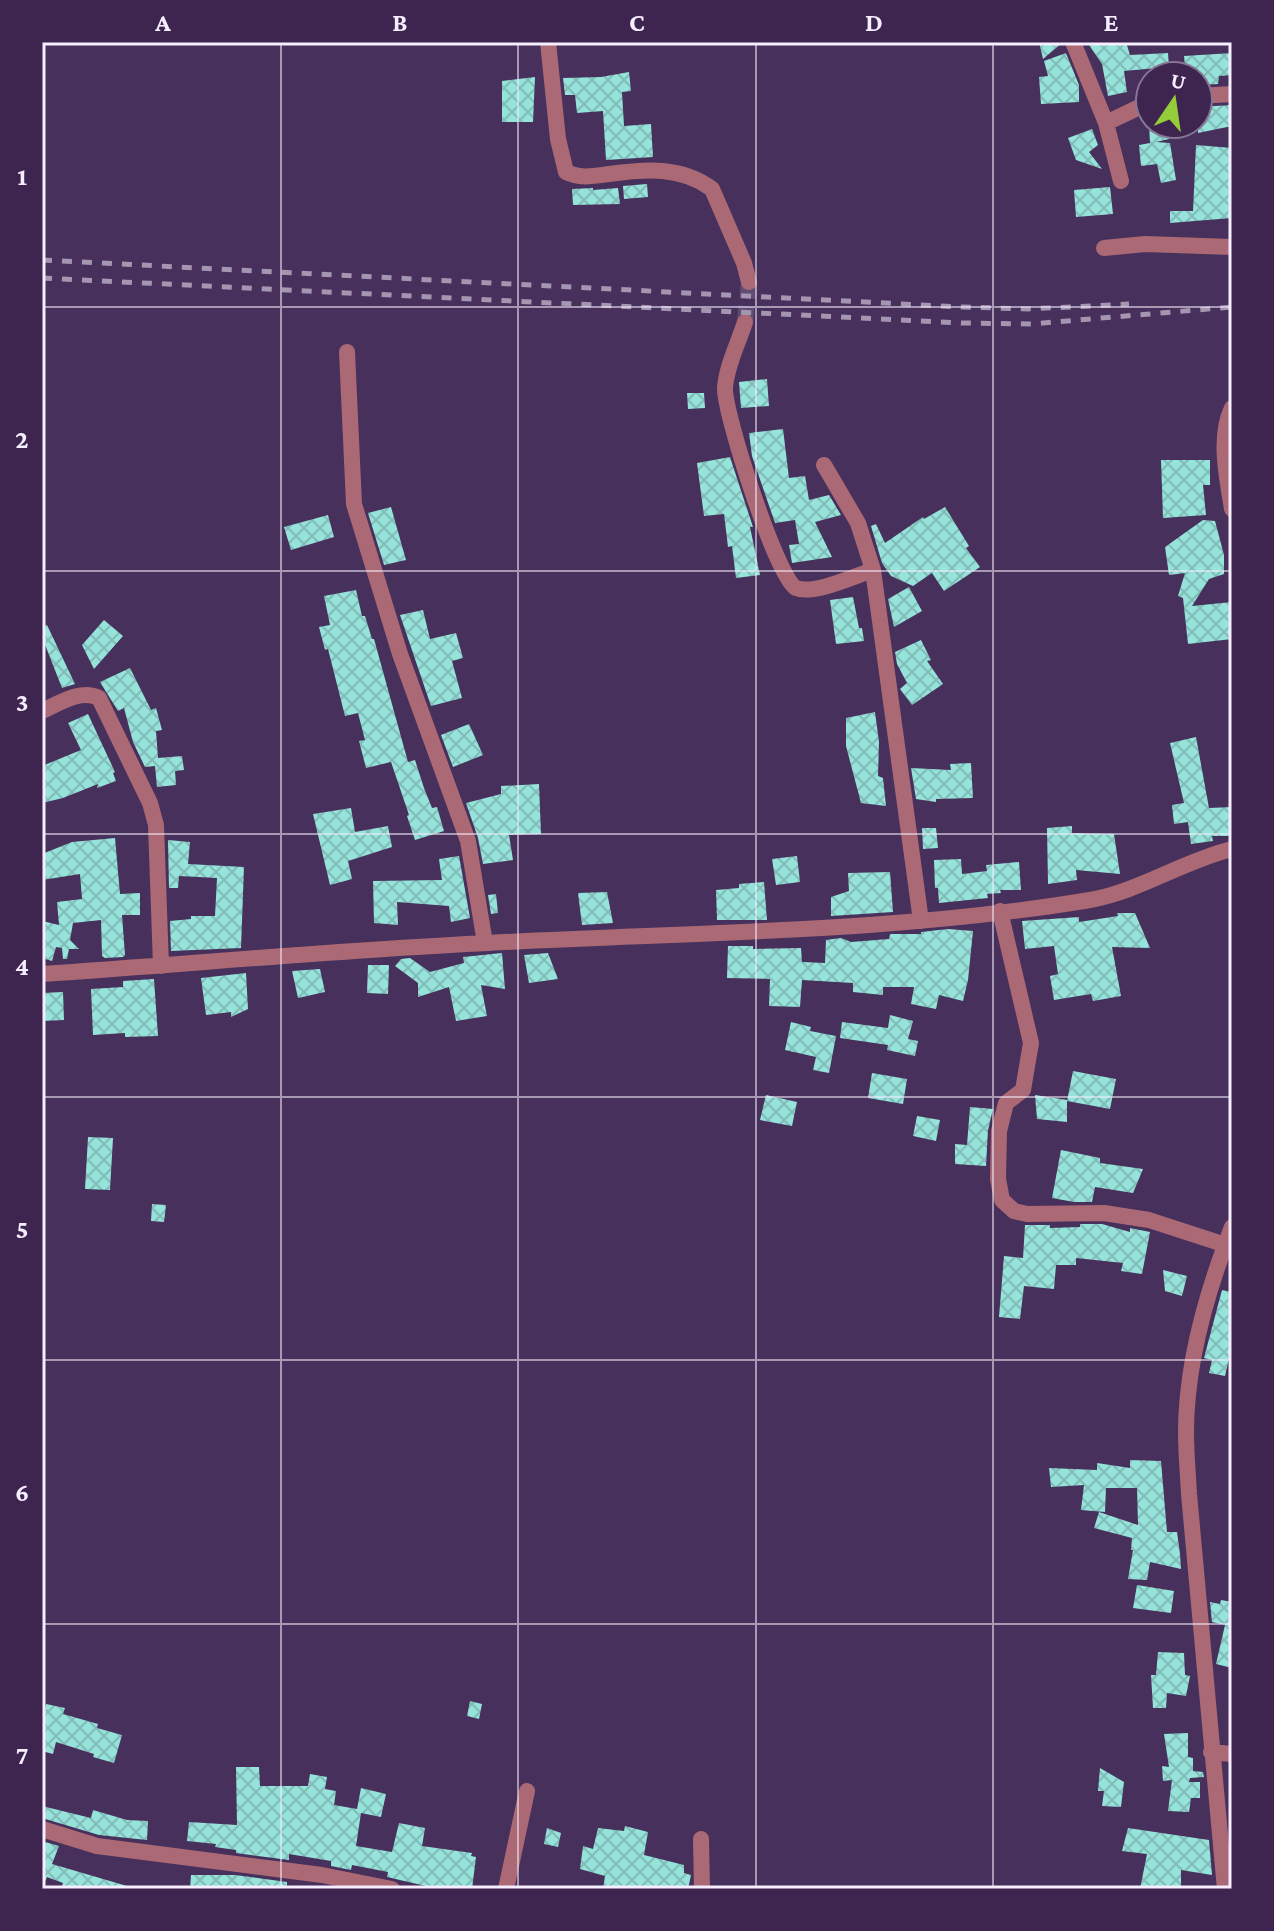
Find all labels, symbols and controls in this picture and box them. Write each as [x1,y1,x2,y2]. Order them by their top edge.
text: A [154,8,171,37]
text: B [392,8,408,37]
text: C [629,8,645,37]
text: D [865,8,883,37]
text: E [1104,8,1119,37]
north arrow [1134,60,1214,140]
text: U [1168,67,1189,95]
text: 1 [17,162,27,191]
text: 2 [15,425,29,454]
text: 3 [16,688,28,717]
text: 4 [15,952,29,981]
text: 5 [16,1215,28,1244]
text: 6 [15,1478,29,1507]
text: 7 [16,1741,28,1770]

